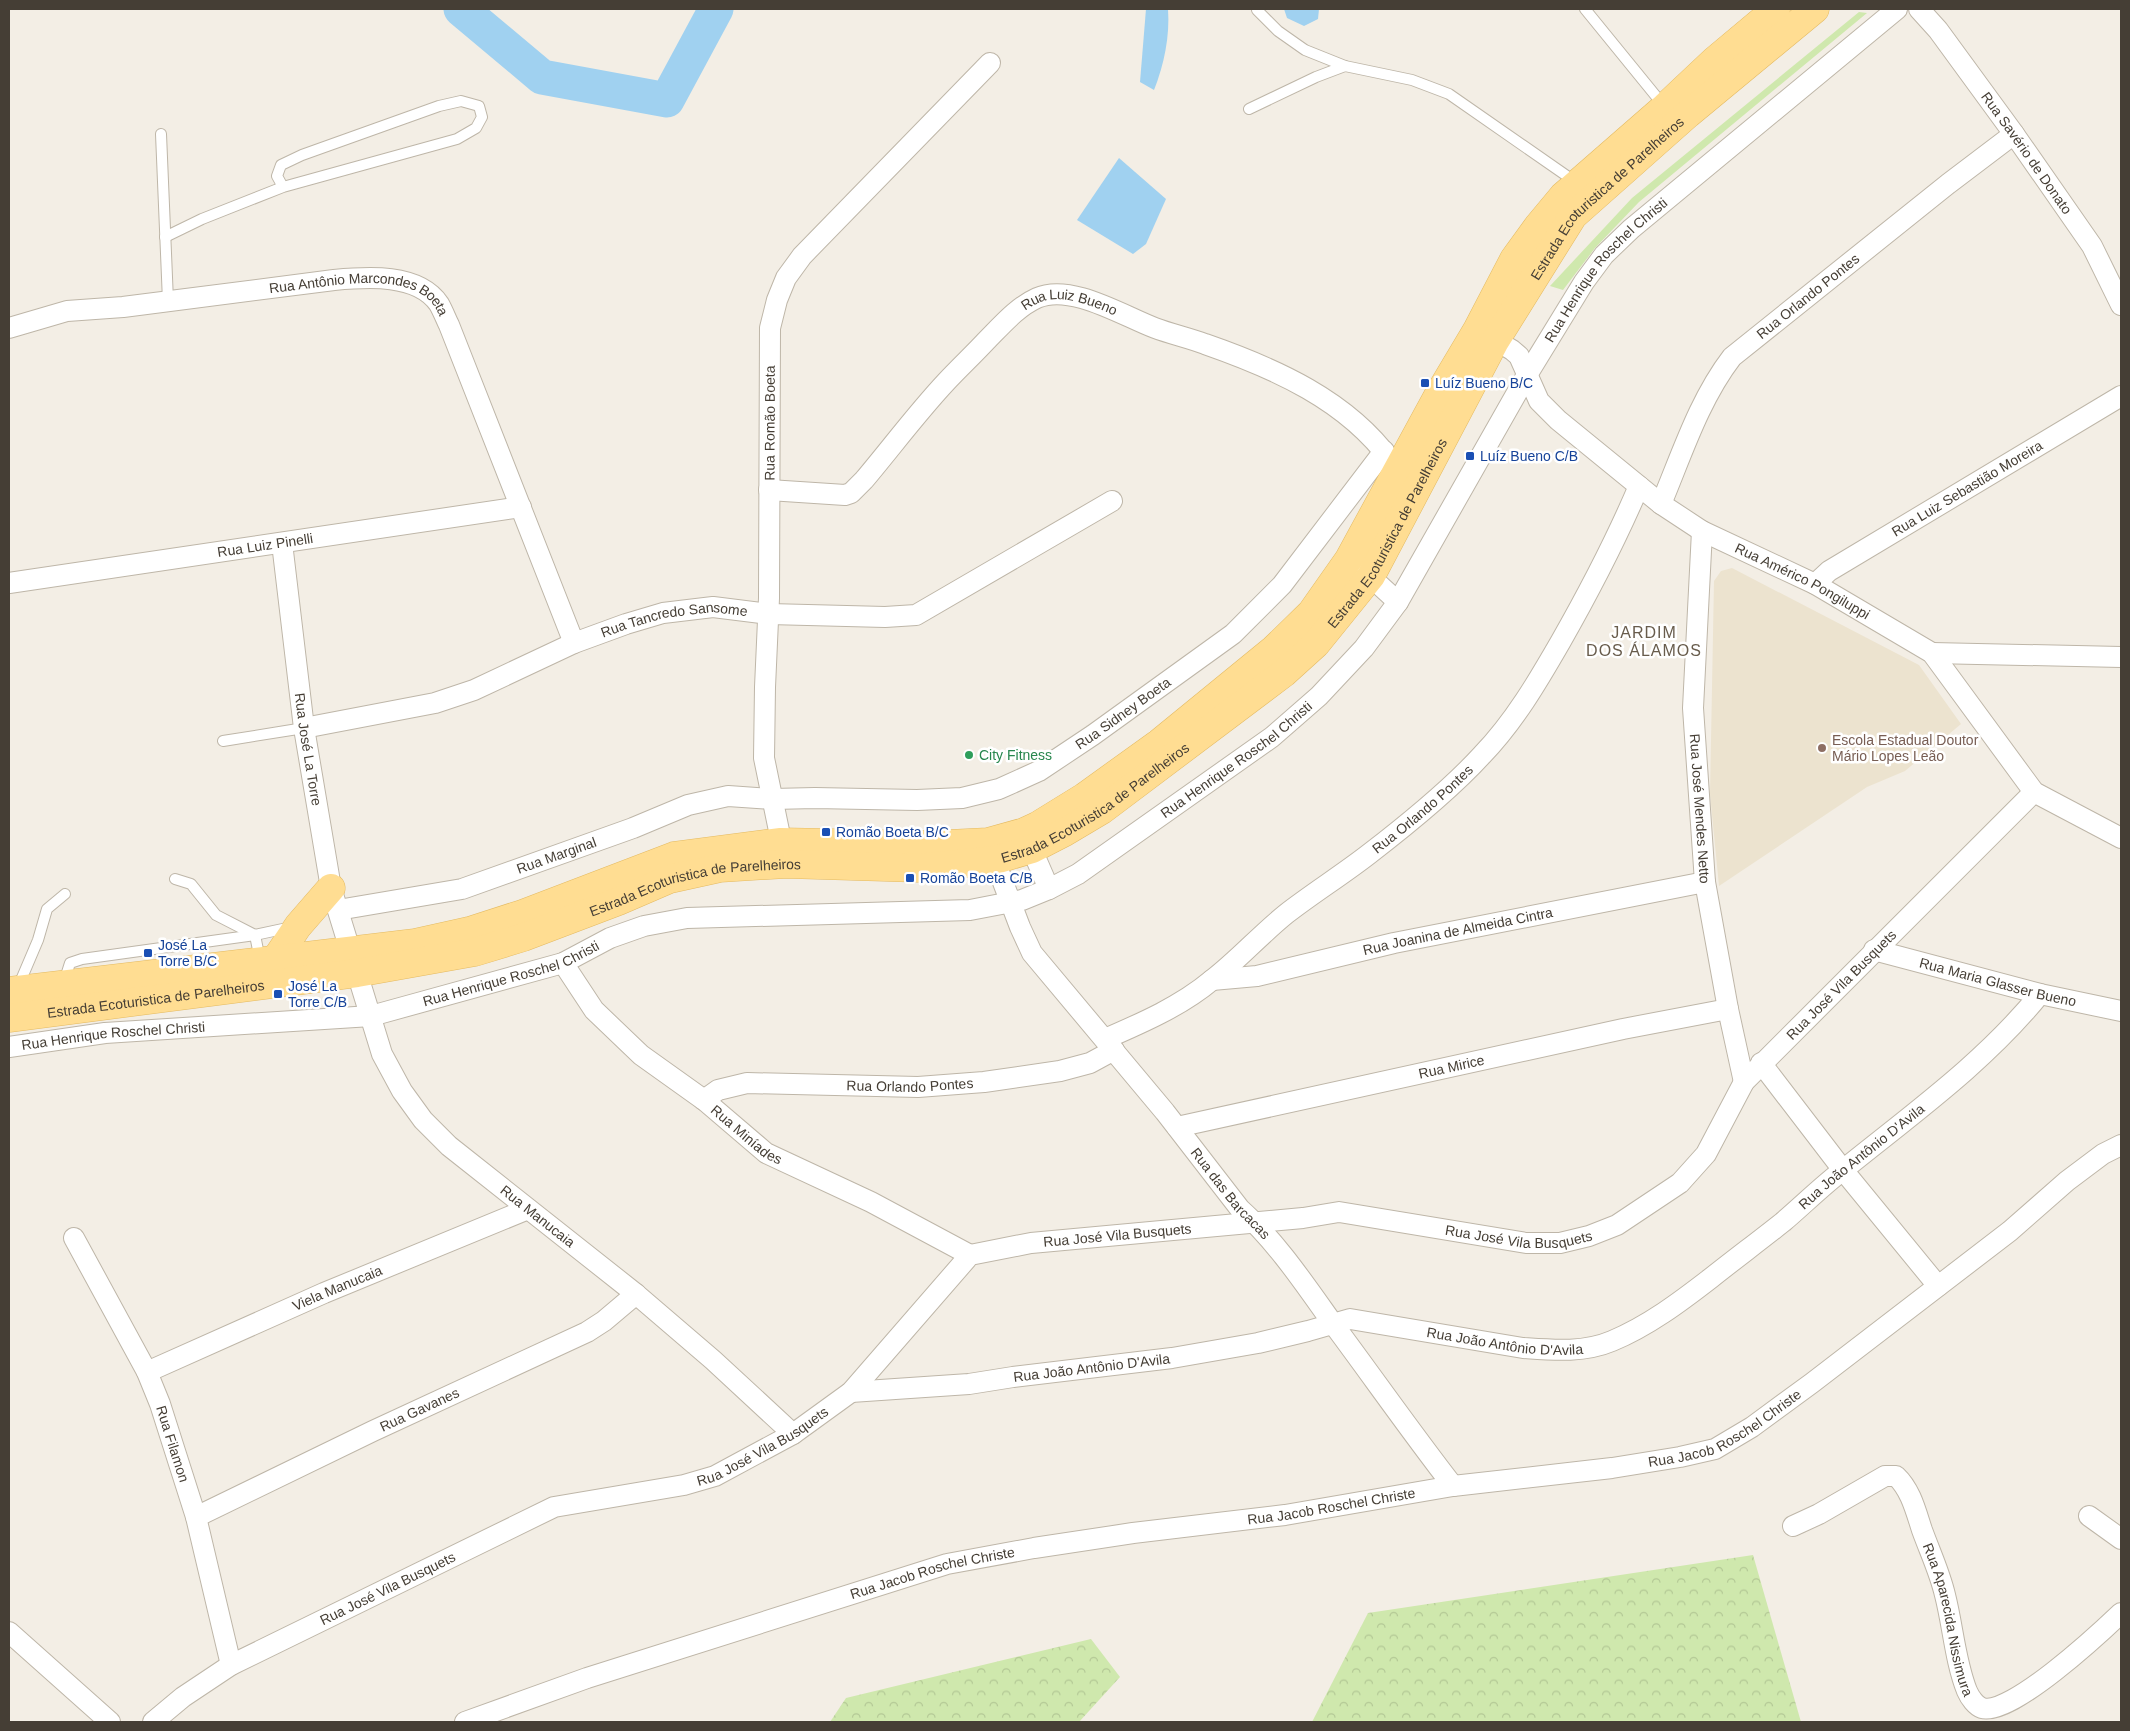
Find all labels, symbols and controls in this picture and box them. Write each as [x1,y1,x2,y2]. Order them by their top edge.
street label: Rua Savério de Donato [1978,89,2075,217]
street label: Estrada Ecoturistica de Parelheiros [1527,114,1687,283]
street label: Rua Henrique Roschel Christi [1541,194,1670,345]
street label: Rua Orlando Pontes [1753,250,1862,342]
street label: Rua Antônio Marcondes Boeta [268,270,452,318]
street label: Rua Luiz Bueno [1018,286,1120,319]
street label: Rua Romão Boeta [761,365,778,481]
place label: Luíz Bueno B/C [1435,375,1533,391]
marker: Luíz Bueno B/C [1419,377,1431,389]
street label: Estrada Ecoturistica de Parelheiros [1324,436,1450,631]
street label: Rua Luiz Sebastião Moreira [1889,437,2045,540]
place label: Luíz Bueno C/B [1480,448,1578,464]
marker: Luíz Bueno C/B [1464,450,1476,462]
street label: Rua Luiz Pinelli [216,530,314,560]
street label: Rua Américo Pongiluppi [1733,540,1873,623]
street label: Rua Tancredo Sansome [598,599,749,641]
district label: JARDIM DOS ÁLAMOS [1586,624,1702,659]
street label: Rua Sidney Boeta [1072,674,1174,752]
street label: Rua José La Torre [292,692,325,807]
street label: Rua Henrique Roschel Christi [1158,698,1315,821]
place label: Escola Estadual Doutor Mário Lopes Leão [1832,732,1979,764]
street label: Rua José Mendes Netto [1687,733,1713,884]
street label: Estrada Ecoturistica de Parelheiros [999,739,1192,866]
marker: Escola Estadual Doutor Mário Lopes Leão [1816,742,1828,754]
place label: City Fitness [979,747,1052,763]
marker: City Fitness [963,749,975,761]
street label: Rua Orlando Pontes [1369,762,1476,857]
place label: Romão Boeta B/C [836,824,949,840]
marker: Romão Boeta B/C [820,826,832,838]
street label: Rua Marginal [514,834,598,877]
street label: Estrada Ecoturistica de Parelheiros [587,856,801,919]
place label: Romão Boeta C/B [920,870,1033,886]
marker: Romão Boeta C/B [904,872,916,884]
street label: Rua Joanina de Almeida Cintra [1361,904,1554,958]
street label: Rua José Vila Busquets [1783,927,1899,1043]
place label: José La Torre B/C [158,937,217,969]
street label: Rua Henrique Roschel Christi [421,937,602,1009]
marker: José La Torre B/C [142,947,154,959]
street label: Rua Maria Glasser Bueno [1918,954,2078,1009]
street label: Estrada Ecoturistica de Parelheiros [46,977,265,1021]
place label: José La Torre C/B [288,978,347,1010]
marker: José La Torre C/B [272,988,284,1000]
street label: Rua Henrique Roschel Christi [20,1019,206,1053]
street label: Rua Mirice [1417,1052,1486,1082]
street label: Rua Orlando Pontes [846,1075,974,1095]
street label: Rua João Antônio D'Avila [1795,1100,1928,1212]
street label: Rua Miníades [708,1102,785,1167]
street label: Rua das Barcacas [1188,1145,1274,1242]
street label: Rua Manucaia [497,1182,578,1251]
street label: Rua José Vila Busquets [1043,1220,1192,1250]
street label: Rua José Vila Busquets [1444,1222,1594,1251]
street label: Viela Manucaia [290,1262,385,1314]
street label: Rua João Antônio D'Avila [1425,1324,1584,1358]
street label: Rua João Antônio D'Avila [1012,1350,1171,1385]
street label: Rua Gavanes [377,1384,462,1435]
street label: Rua Jacob Roschel Christe [1647,1386,1804,1470]
street label: Rua José Vila Busquets [695,1403,831,1489]
street label: Rua Filamon [153,1404,192,1484]
street label: Rua Jacob Roschel Christe [1246,1485,1417,1527]
street label: Rua Aparecida Nissimura [1920,1541,1976,1699]
street label: Rua Jacob Roschel Christe [848,1544,1016,1602]
street label: Rua José Vila Busquets [317,1549,458,1628]

